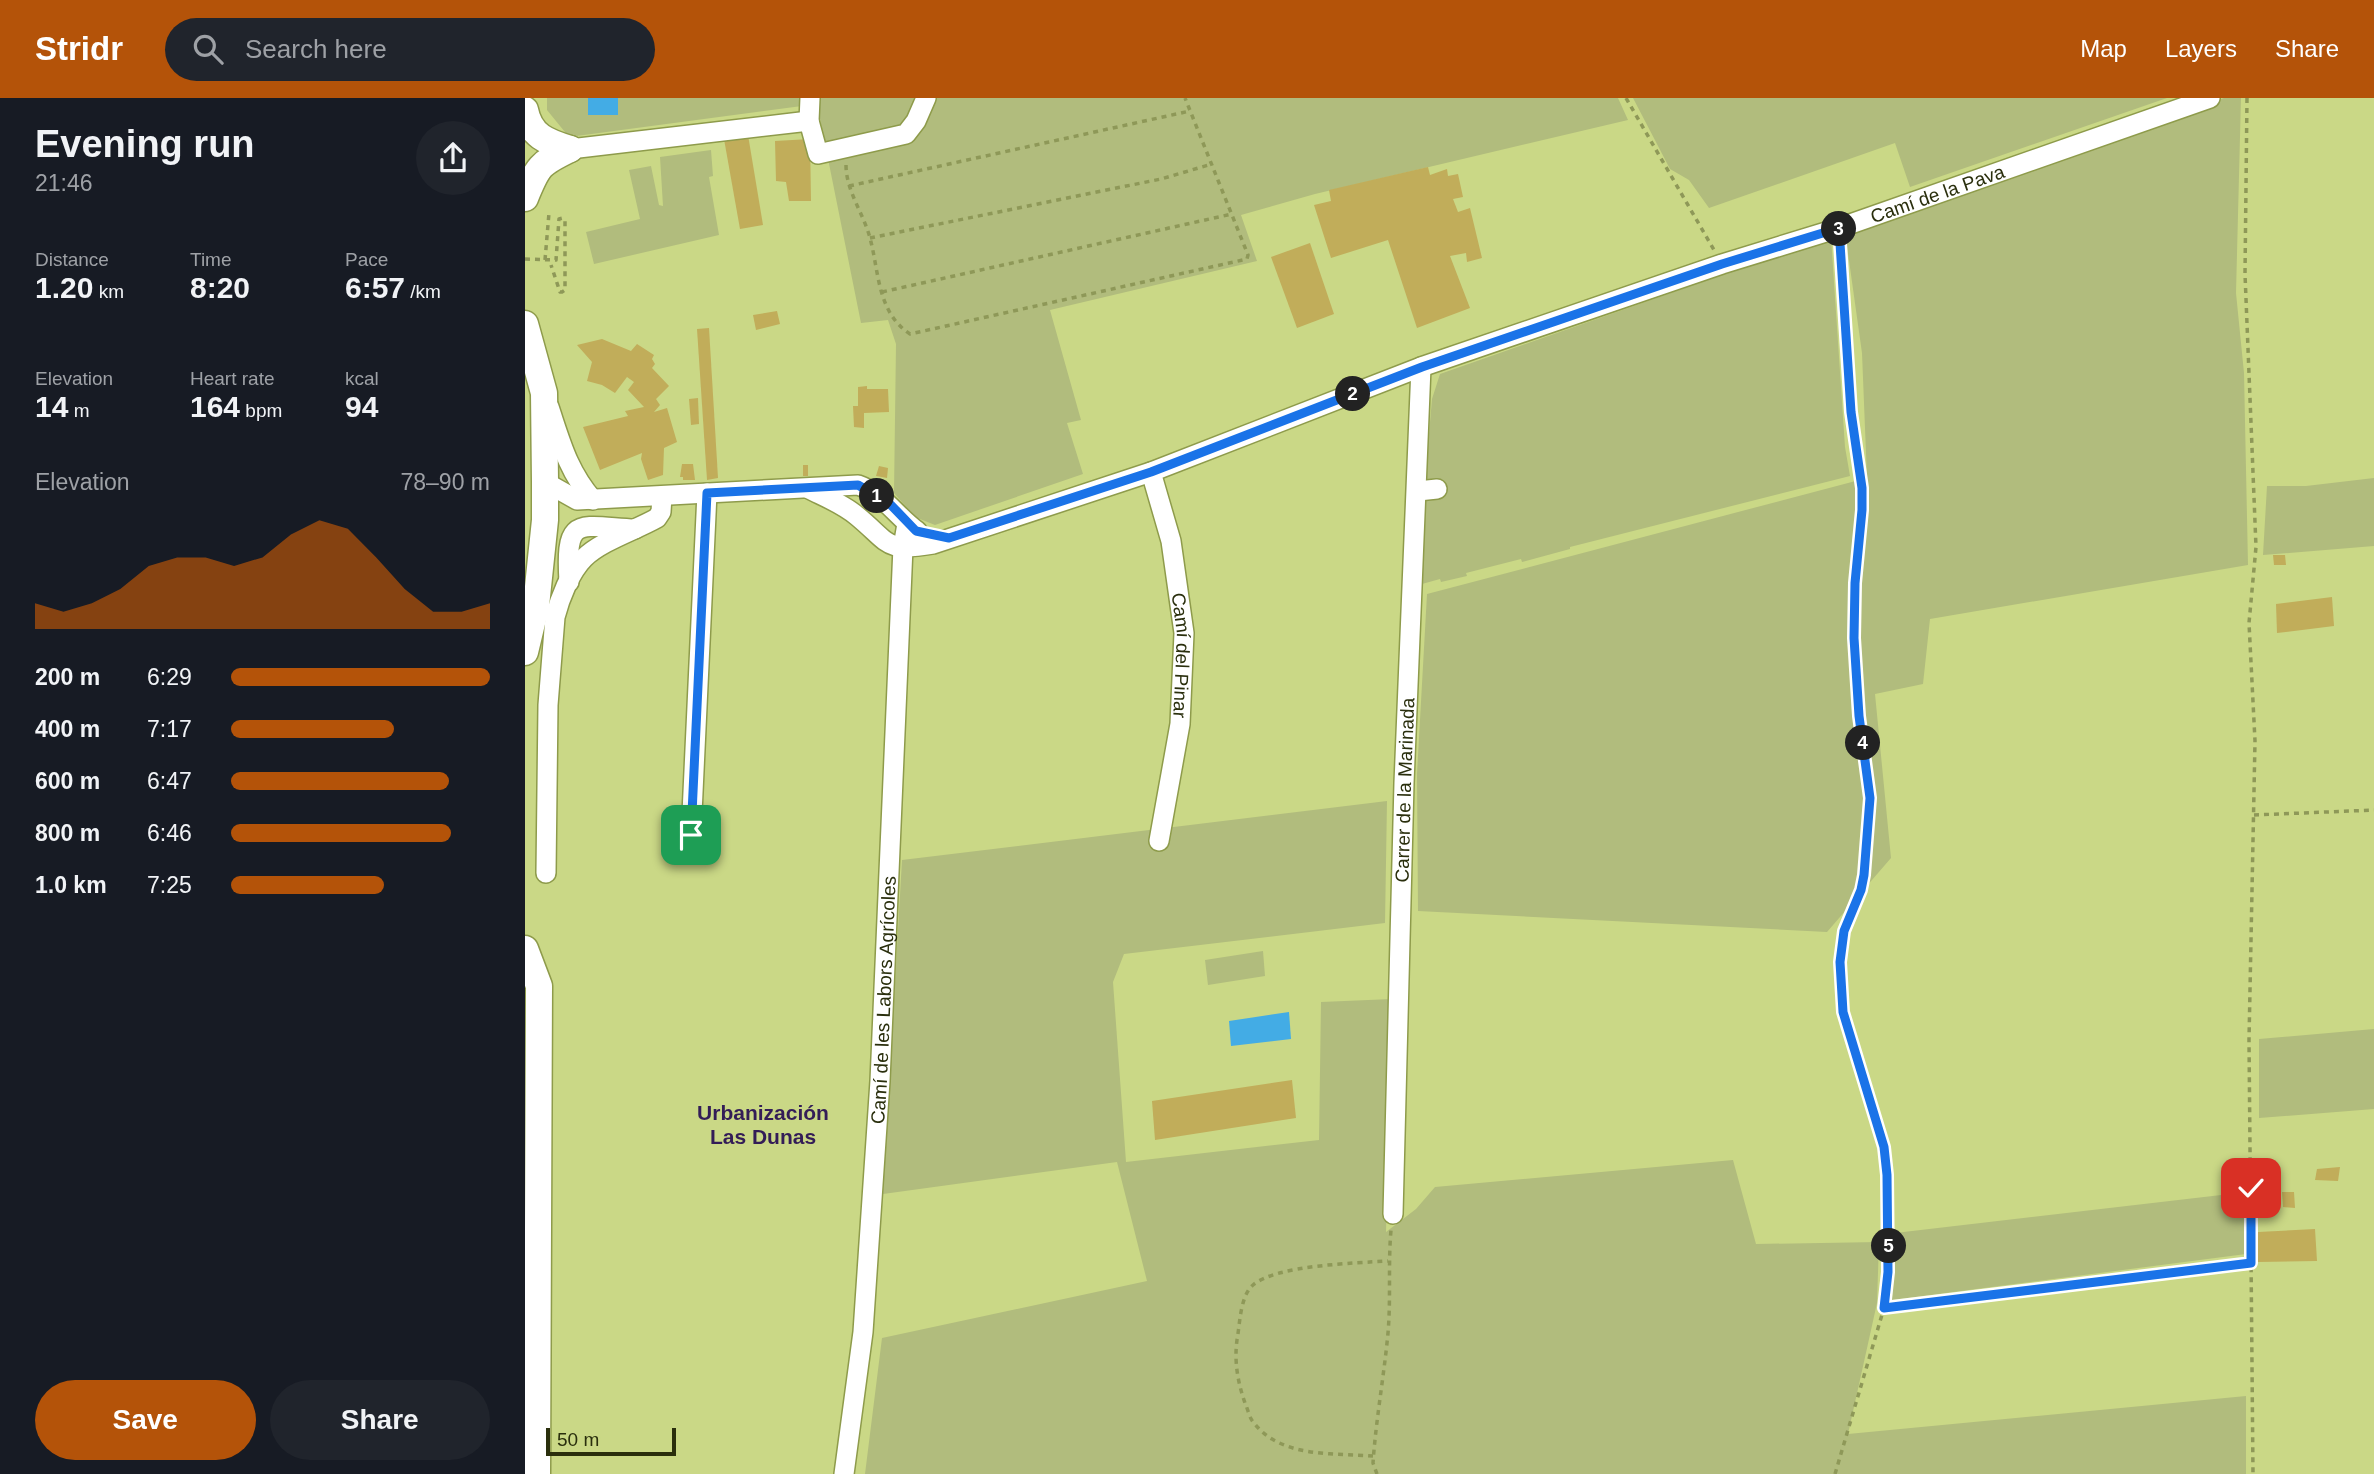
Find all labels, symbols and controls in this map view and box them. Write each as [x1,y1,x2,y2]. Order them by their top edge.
search box [165,18,655,81]
text: Stridr [35,30,123,67]
icon: search [189,30,227,68]
text: Search here [245,34,387,64]
text: Map [2080,35,2127,62]
text: Layers [2165,35,2237,62]
text: Share [2275,35,2339,62]
button: share [416,121,490,195]
text: Evening run [35,123,255,165]
street label: Camí de la Pava [1868,161,2008,227]
text: 21:46 [35,170,93,196]
pin: 3 [1821,212,1857,246]
text: 3 [1833,218,1844,239]
text: Distance [35,249,109,270]
text: Time [190,249,232,270]
text: Pace [345,249,388,270]
text: 1.20 [35,271,93,304]
text: 8:20 [190,271,250,304]
text: 6:57 [345,271,405,304]
text: km [93,281,124,302]
text: /km [405,281,441,302]
text: Elevation [35,368,113,389]
text: Heart rate [190,368,274,389]
text: kcal [345,368,379,389]
pin: 2 [1335,376,1371,412]
text: 2 [1347,383,1358,404]
text: 14 [35,390,68,423]
text: 164 [190,390,240,423]
text: 94 [345,390,378,423]
text: m [68,400,89,421]
text: bpm [240,400,282,421]
text: Elevation [35,469,130,495]
text: 78–90 m [400,469,490,495]
pin: 1 [859,478,895,514]
text: 1 [871,485,882,506]
street label: Camí del Pinar [1167,591,1194,719]
text: 200 m [35,664,100,690]
text: 6:29 [147,664,192,690]
street label: Carrer de la Marinada [1391,697,1418,883]
text: 400 m [35,716,100,742]
text: 7:17 [147,716,192,742]
pin: 4 [1845,726,1881,760]
text: 4 [1857,732,1868,753]
text: 600 m [35,768,100,794]
text: 6:47 [147,768,192,794]
pin [661,805,721,865]
icon: arrive [672,816,710,854]
text: 800 m [35,820,100,846]
text: 6:46 [147,820,192,846]
text: 1.0 km [35,872,107,898]
text: 7:25 [147,872,192,898]
street label: Camí de les Labors Agrícoles [867,875,900,1125]
district label: Urbanización Las Dunas [697,1101,829,1148]
pin [2221,1158,2281,1218]
icon: check [2232,1169,2270,1207]
pin: 5 [1871,1228,1907,1264]
text: 5 [1883,1235,1894,1256]
button: Save [35,1380,256,1460]
button: Share [270,1380,490,1460]
scale bar [546,1425,675,1457]
text: 50 m [557,1429,599,1450]

